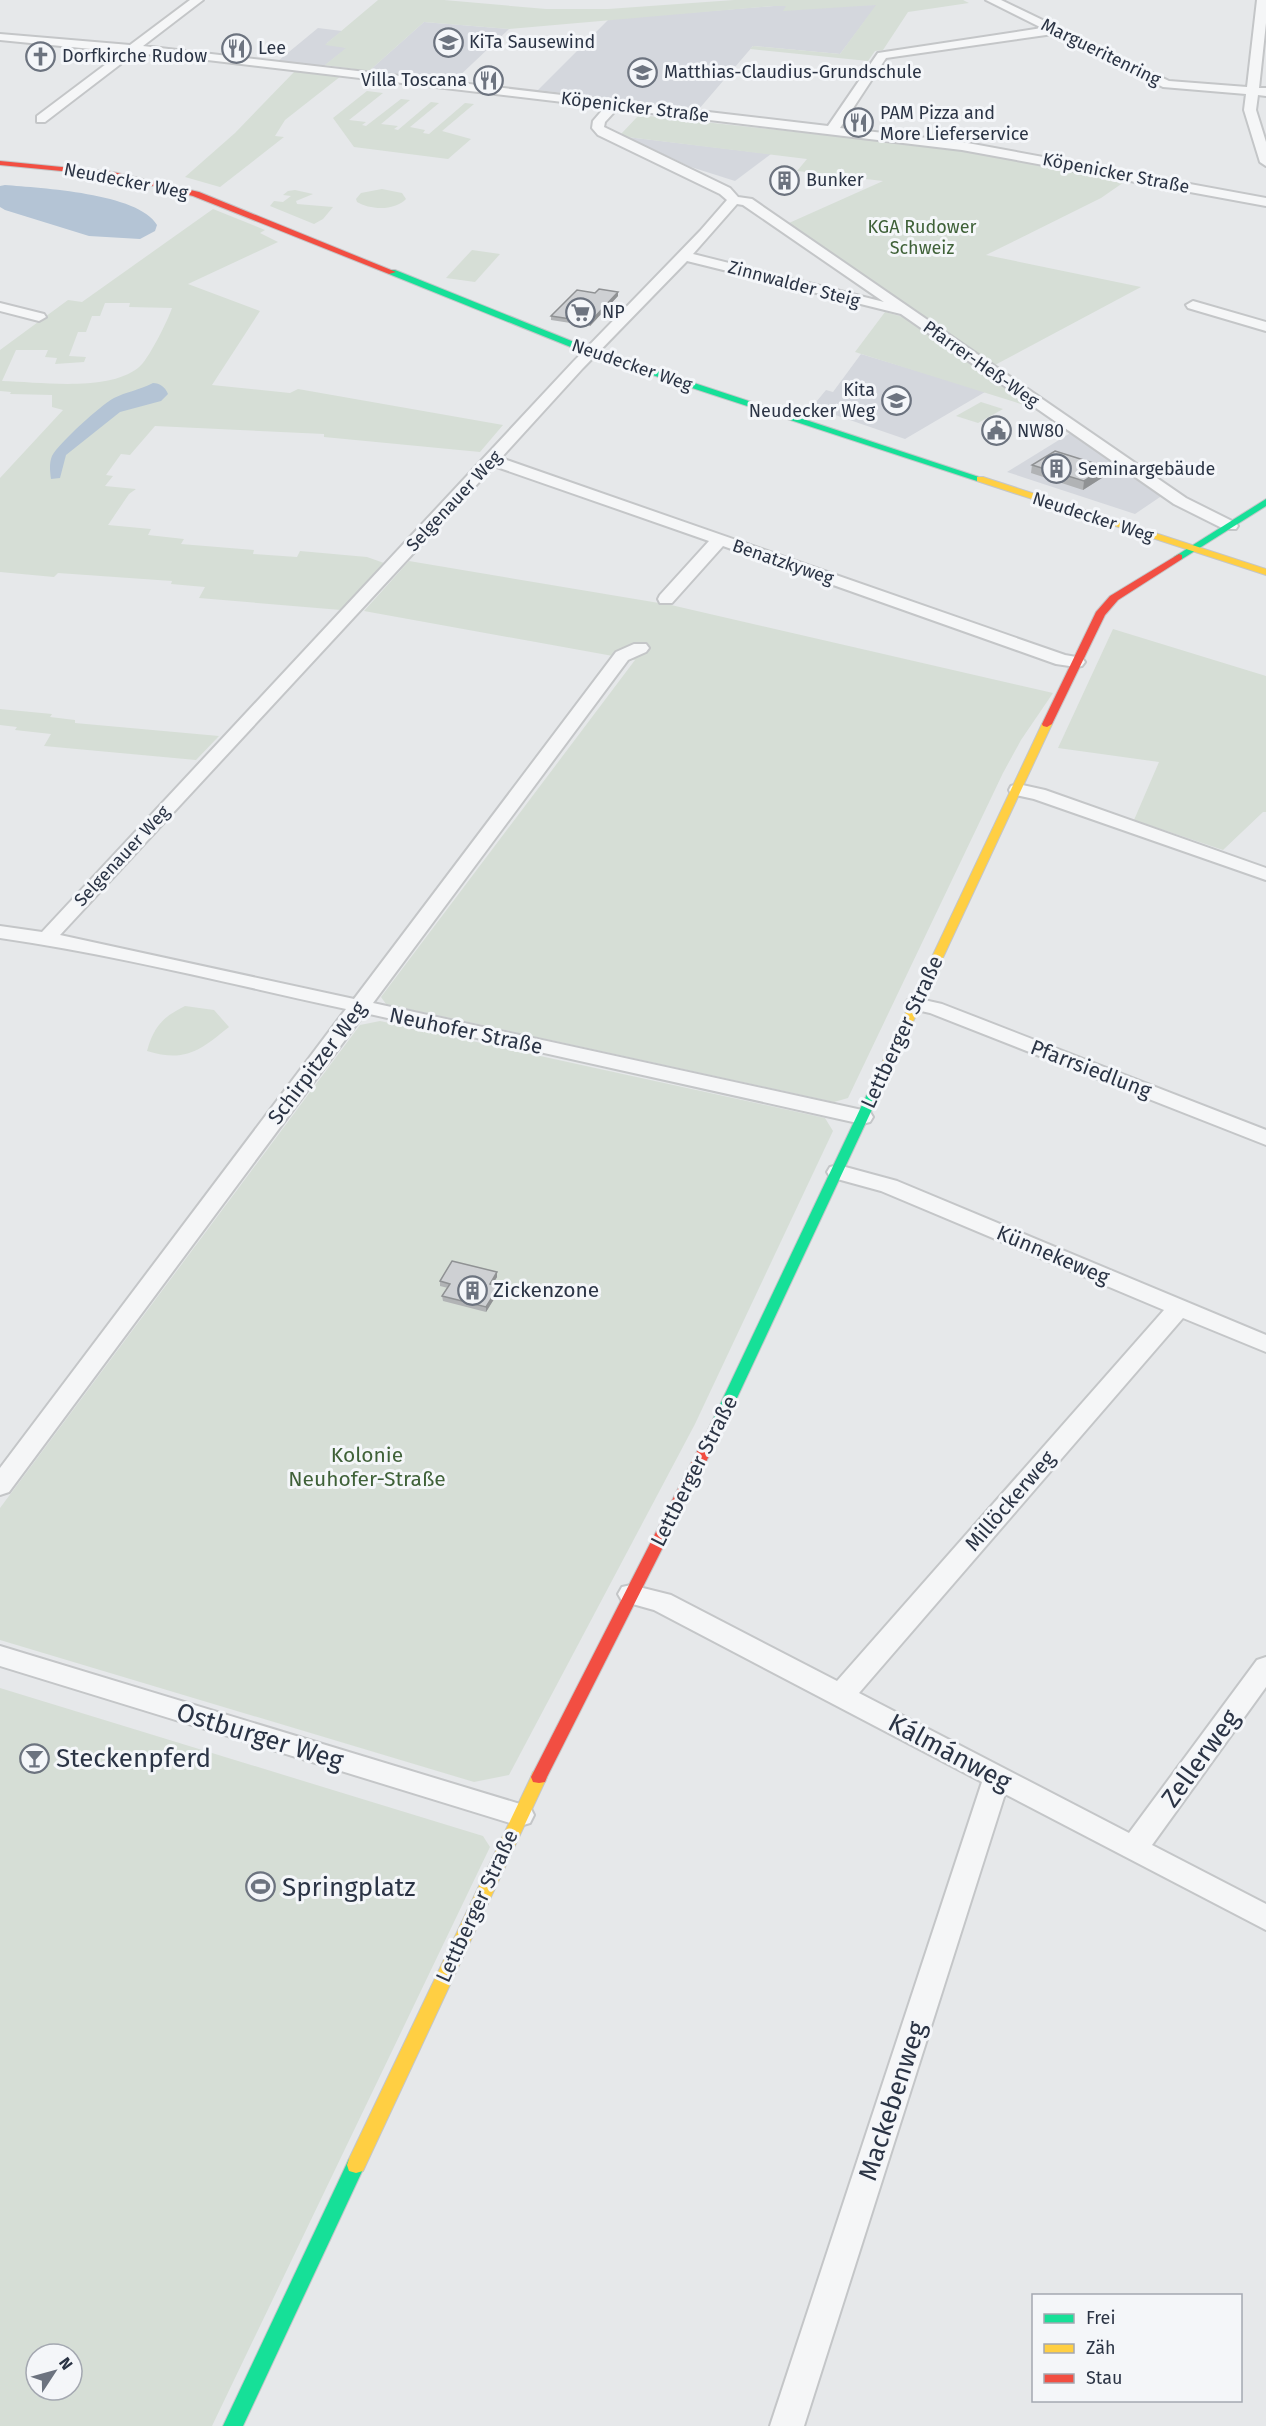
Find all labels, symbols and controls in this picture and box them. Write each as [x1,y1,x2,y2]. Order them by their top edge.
street label: Margueritenring [1038,14,1165,91]
school or university icon: KiTa Sausewind [432,26,464,58]
place label: KiTa Sausewind [469,31,595,53]
restaurant icon: Lee [221,32,253,64]
place label: Lee [258,37,286,59]
church icon: Dorfkirche Rudow [25,40,57,72]
place label: Dorfkirche Rudow [62,45,207,67]
school or university icon: Matthias-Claudius-Grundschule [627,56,659,88]
place label: Matthias-Claudius-Grundschule [664,61,922,83]
restaurant icon: Villa Toscana [472,64,504,96]
place label: Villa Toscana [361,69,467,91]
street label: Köpenicker Straße [560,87,710,127]
place label: PAM Pizza and More Lieferservice [880,102,1029,145]
restaurant icon: PAM Pizza and More Lieferservice [843,107,875,139]
street label: Köpenicker Straße [1041,148,1191,198]
street label: Neudecker Weg [62,158,191,204]
building icon: Bunker [769,164,801,196]
place label: Bunker [806,169,864,191]
park label: KGA Rudower Schweiz [867,216,977,259]
street label: Zinnwalder Steig [726,256,863,312]
supermarket icon: NP [565,296,597,328]
place label: NP [602,301,625,323]
street label: Pfarrer-Heß-Weg [919,316,1044,412]
street label: Neudecker Weg [569,334,696,396]
place label: Kita Neudecker Weg [749,379,876,422]
school or university icon: Kita Neudecker Weg [880,384,912,416]
public building icon: NW80 [980,415,1012,447]
place label: NW80 [1017,420,1064,442]
street label: Selgenauer Weg [402,446,507,556]
building icon: Seminargebäude [1041,453,1073,485]
place label: Seminargebäude [1078,458,1215,480]
street label: Neudecker Weg [1030,487,1157,547]
street label: Benatzkyweg [729,534,837,590]
street label: Selgenauer Weg [70,801,175,911]
street label: Lettberger Straße [855,951,949,1113]
street label: Schirpitzer Weg [262,996,372,1130]
street label: Neuhofer Straße [387,1002,545,1060]
street label: Pfarrsiedlung [1027,1034,1155,1104]
street label: Künnekeweg [993,1220,1113,1290]
building icon: Zickenzone [456,1274,488,1306]
place label: Zickenzone [493,1277,599,1303]
street label: Lettberger Straße [645,1391,743,1551]
park label: Kolonie Neuhofer-Straße [288,1442,446,1492]
street label: Millöckerweg [959,1446,1061,1556]
street label: Ostburger Weg [173,1696,347,1777]
street label: Zellerweg [1155,1703,1246,1813]
street label: Kálmánweg [883,1707,1017,1798]
bar icon: Steckenpferd [19,1742,51,1774]
place label: Steckenpferd [56,1743,211,1774]
street label: Lettberger Straße [430,1825,524,1987]
sports icon: Springplatz [245,1871,277,1903]
place label: Springplatz [282,1872,416,1903]
street label: Mackebenweg [852,2017,933,2185]
legend [1032,2294,1242,2402]
text: Frei [1086,2307,1116,2329]
text: Zäh [1086,2337,1115,2359]
north arrow [24,2342,84,2402]
text: N [55,2354,77,2373]
text: Stau [1086,2367,1122,2389]

